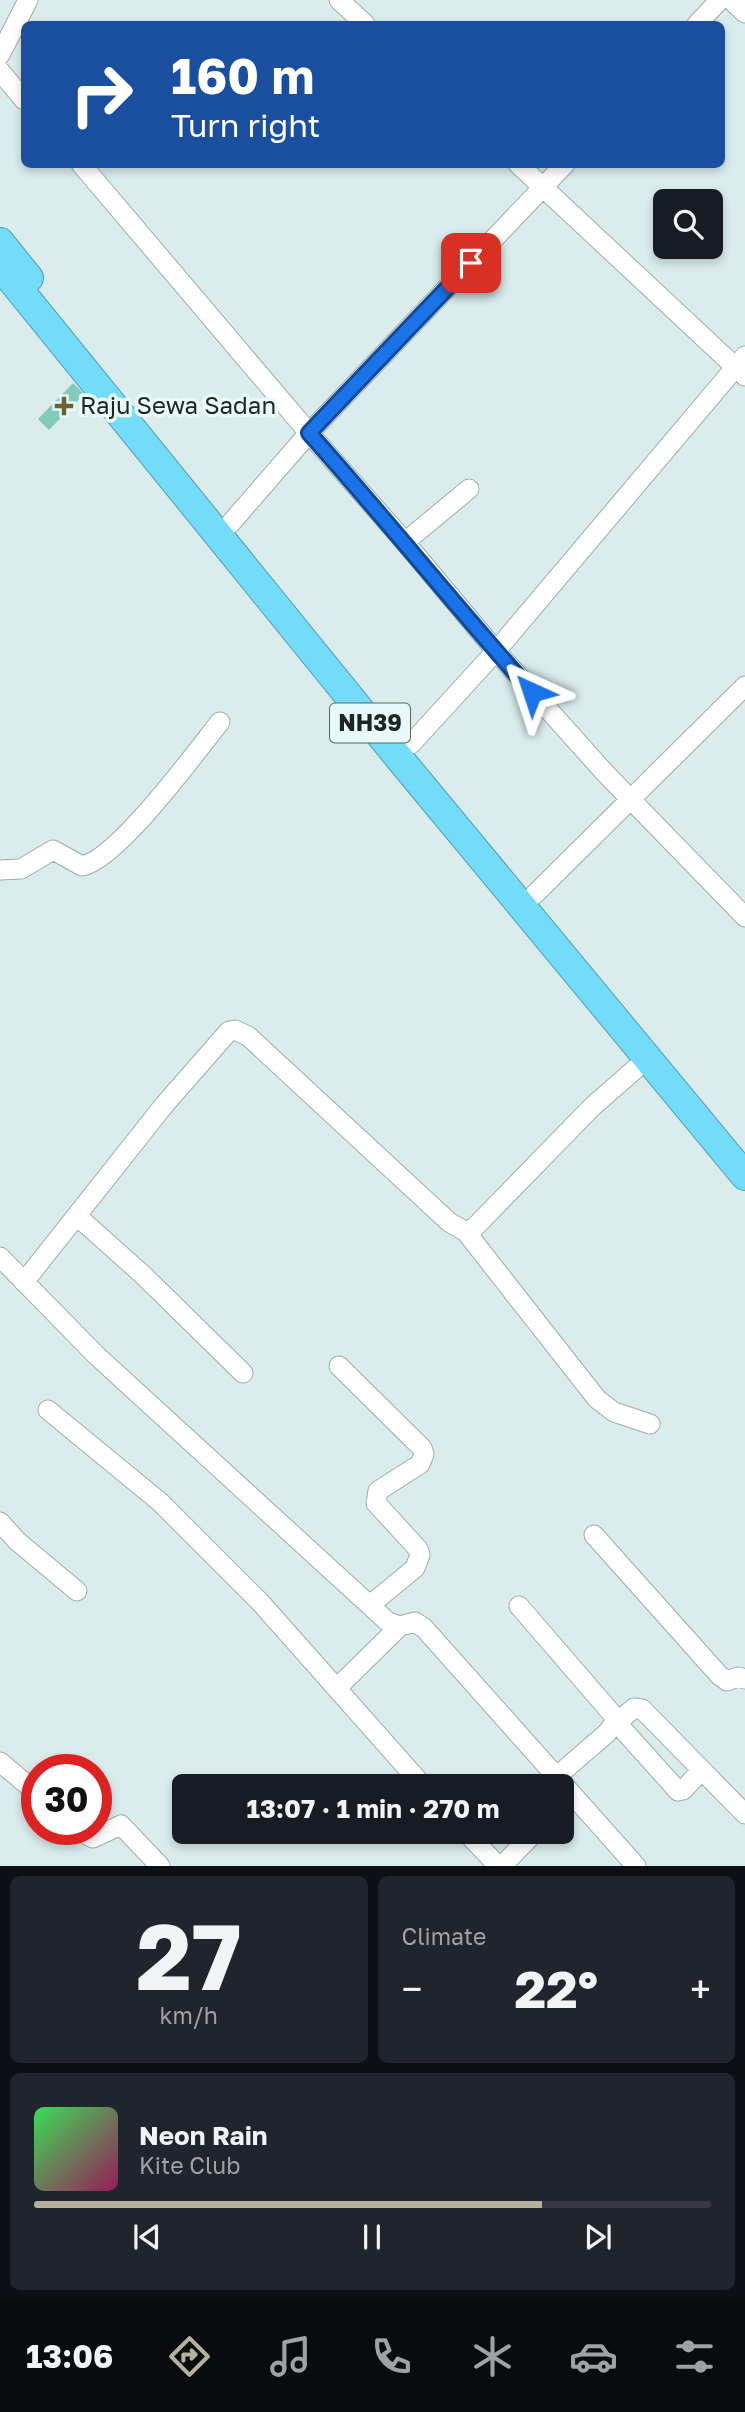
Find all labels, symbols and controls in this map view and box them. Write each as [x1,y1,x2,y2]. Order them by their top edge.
text: 160 m [171,46,314,105]
icon: right [56,49,147,140]
text: Turn right [171,106,320,144]
map controls [653,189,723,259]
button: search [653,189,723,259]
pin [441,233,501,293]
icon: arrive [452,244,490,282]
place label: Raju Sewa Sadan [80,390,276,419]
marker: Raju Sewa Sadan [54,396,74,416]
position arrow [495,655,569,729]
road number: NH39 [330,704,410,743]
speed limit sign: 30 [21,1754,112,1845]
text: 13:07 · 1 min · 270 m [247,1793,499,1824]
text: 27 [136,1901,241,2010]
text: Climate [402,1922,486,1950]
text: 22° [514,1957,598,2019]
text: − [402,1966,422,2011]
text: + [690,1966,711,2011]
text: km/h [159,2001,218,2029]
text: Neon Rain [139,2120,268,2151]
text: Kite Club [139,2151,240,2179]
icon: previous [128,2218,166,2256]
icon: pause [353,2218,391,2256]
icon: next [579,2218,617,2256]
icon: directions [165,2332,214,2381]
icon: music [266,2332,315,2381]
icon: phone [367,2332,416,2381]
icon: climate [468,2332,517,2381]
icon: car [569,2332,618,2381]
icon: filters [670,2332,719,2381]
text: 13:06 [26,2337,113,2375]

